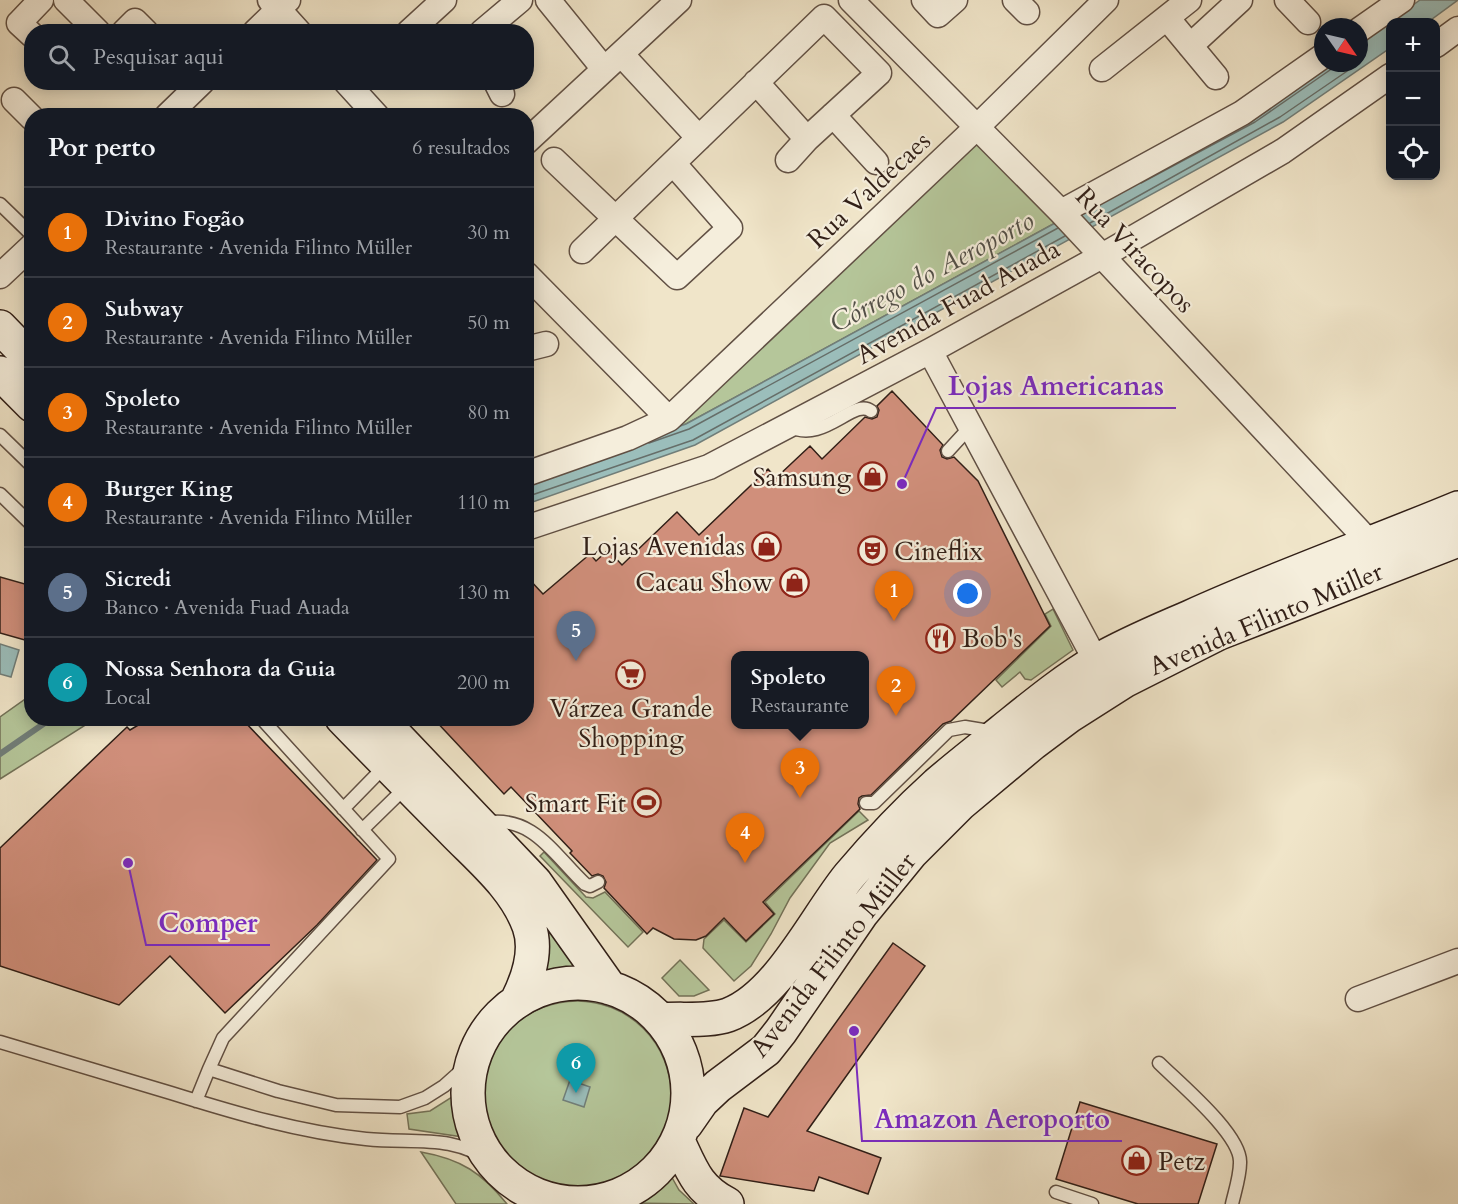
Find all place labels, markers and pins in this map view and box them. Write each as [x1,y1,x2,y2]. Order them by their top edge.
callout: Lojas Americanas [936,363,1176,408]
place label: Samsung [752,460,851,495]
shop icon: Samsung [856,461,888,493]
place label: Lojas Avenidas [582,529,745,564]
shop icon: Lojas Avenidas [750,530,782,562]
place label: Cineflix [894,534,983,569]
theatre icon: Cineflix [857,535,889,567]
place label: Cacau Show [635,565,773,600]
shop icon: Cacau Show [778,566,810,598]
pin: 1 [874,572,914,621]
pin: 5 [556,612,596,661]
place label: Bob's [962,621,1022,656]
restaurant icon: Bob's [925,622,957,654]
supermarket icon: Várzea Grande Shopping [615,658,647,690]
pin: 2 [876,666,916,716]
place label: Várzea Grande Shopping [549,691,713,756]
pin: 3 [780,748,820,798]
place label: Smart Fit [525,786,626,821]
sports icon: Smart Fit [631,787,663,819]
pin: 4 [726,814,764,863]
callout: Comper [146,900,270,945]
pin: 6 [556,1044,596,1093]
callout: Amazon Aeroporto [862,1096,1122,1141]
place label: Petz [1158,1144,1205,1179]
shop icon: Petz [1121,1145,1153,1177]

